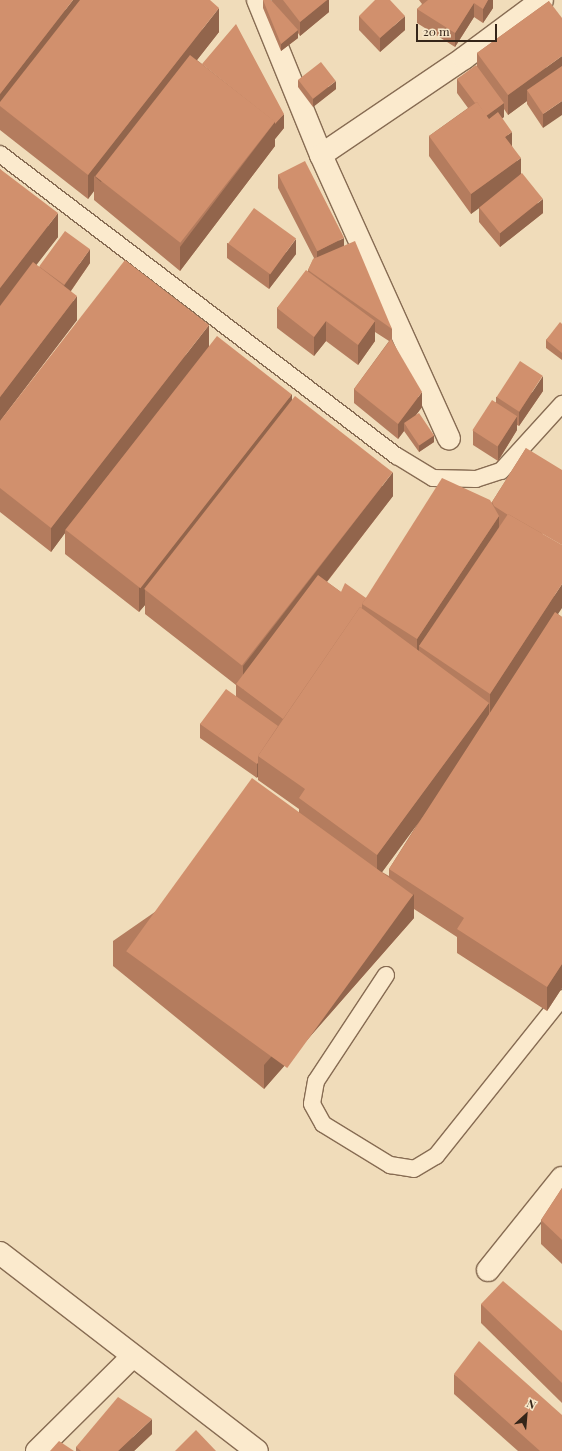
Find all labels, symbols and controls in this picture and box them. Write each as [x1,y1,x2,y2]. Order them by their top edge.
scale bar [418,16,499,42]
text: 20 m [423,23,450,39]
north arrow [506,1395,546,1435]
text: N [525,1395,538,1412]

